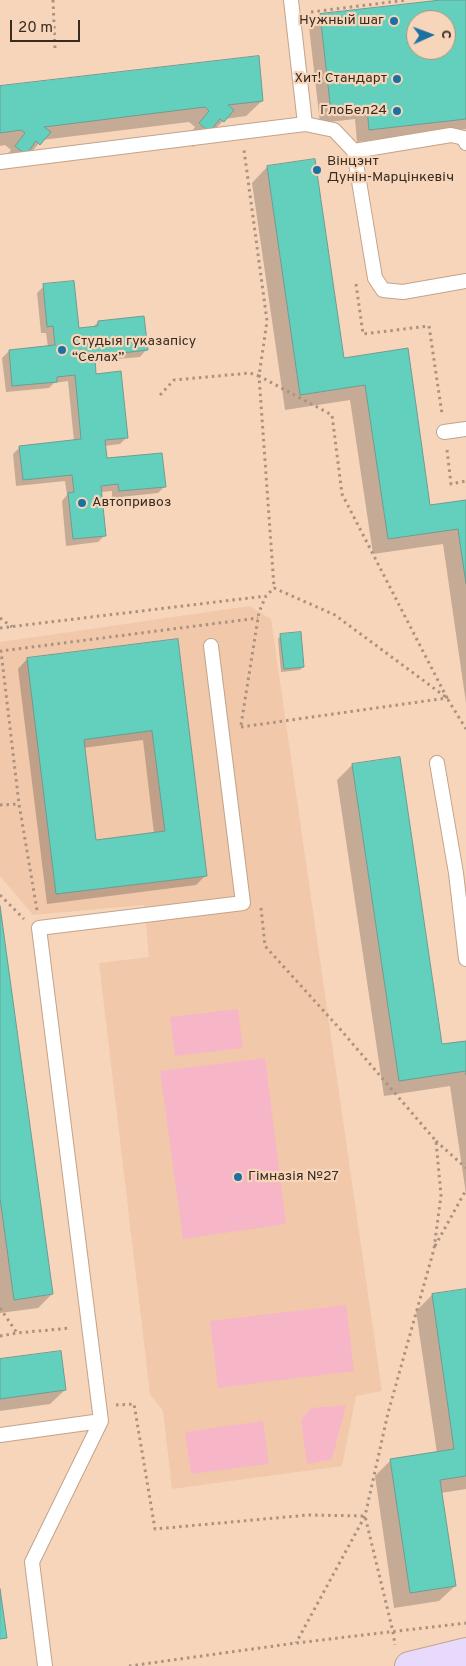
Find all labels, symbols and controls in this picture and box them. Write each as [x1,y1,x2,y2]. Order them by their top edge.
scale bar [12,10,82,42]
north arrow [406,10,456,60]
place label: Нужный шаг [299,13,384,29]
marker: Нужный шаг [388,15,400,27]
text: 20 m [18,19,53,38]
text: С [437,30,454,39]
place label: Хит! Стандарт [294,71,387,87]
marker: Хит! Стандарт [391,73,403,85]
place label: ГлоБел24 [320,103,387,119]
marker: ГлоБел24 [391,105,403,117]
place label: Вінцэнт Дунін-Марцінкевіч [327,154,454,186]
marker: Вінцэнт Дунін-Марцінкевіч [311,164,323,176]
place label: Студыя гуказапісу “Селах” [72,334,196,367]
marker: Студыя гуказапісу “Селах” [56,344,68,356]
place label: Автопривоз [92,495,171,511]
marker: Автопривоз [76,497,88,509]
place label: Гімназія №27 [248,1169,339,1185]
marker: Гімназія №27 [232,1171,244,1183]

